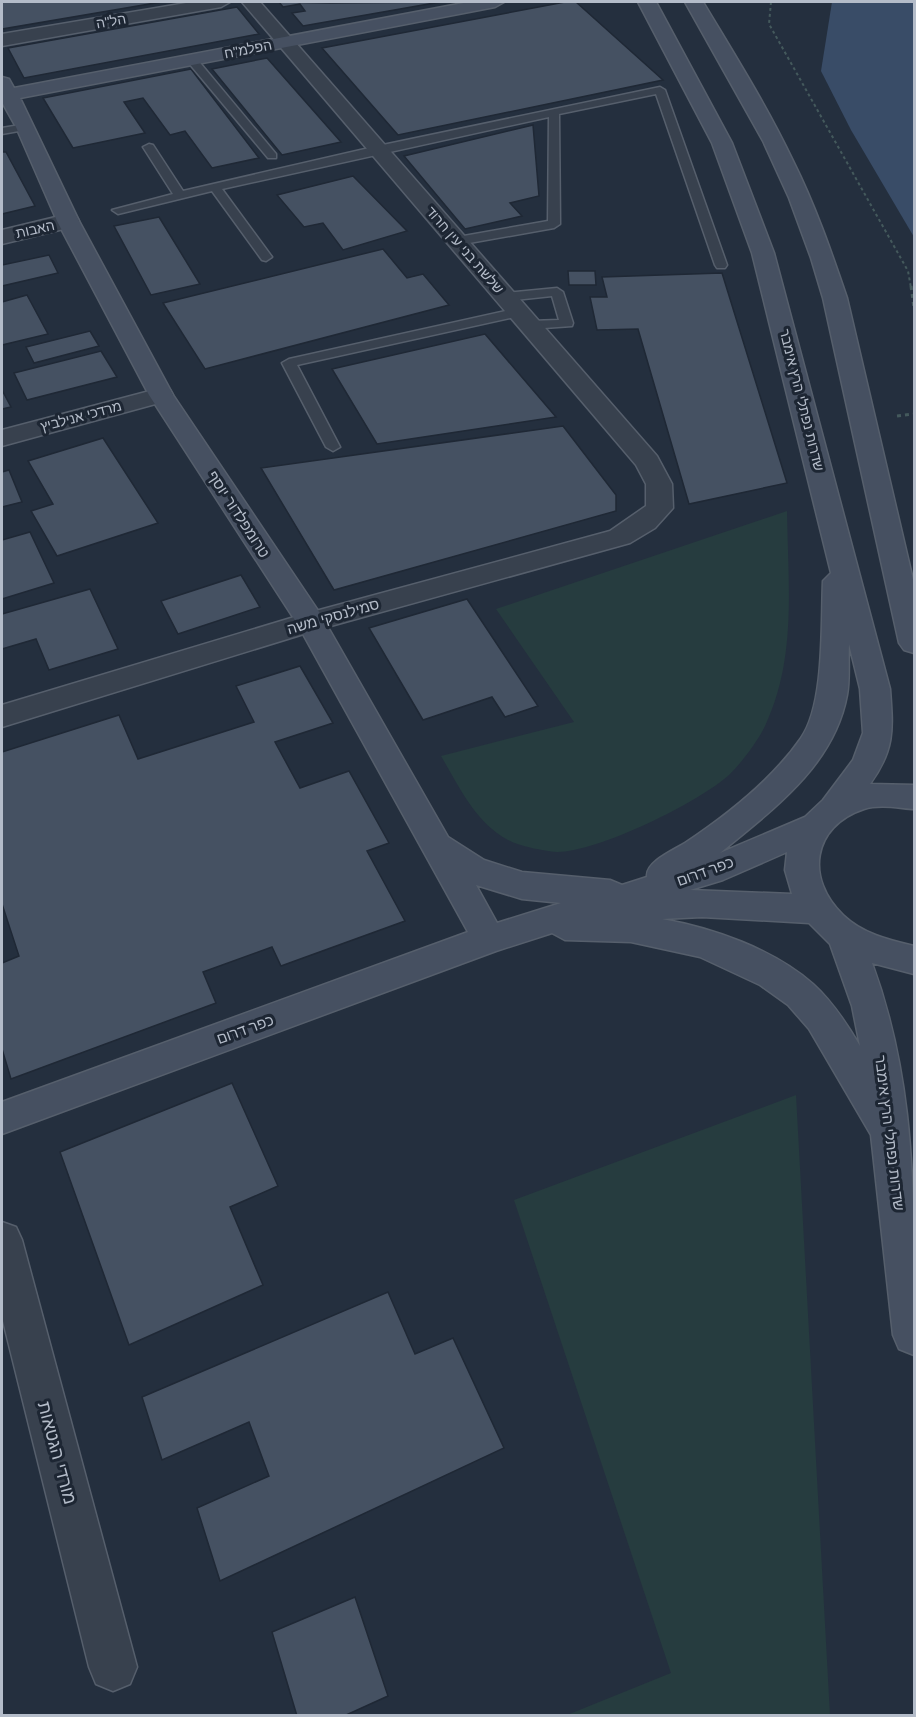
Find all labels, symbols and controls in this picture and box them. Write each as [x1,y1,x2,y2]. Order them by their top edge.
street label: הל"ה [95,11,127,31]
street label: הפלמ"ח [223,37,273,61]
street label: שלשת בני עין חרוד [423,203,507,297]
street label: האבות [14,217,56,241]
street label: שדרות נפתלי הרץ אימבר [777,327,827,473]
street label: מרדכי אנילביץ [39,397,123,435]
street label: טרומפלדור יוסף [205,467,273,561]
street label: סמילנסקי משה [285,595,381,637]
street label: כפר דרום [674,853,736,889]
street label: כפר דרום [214,1011,276,1047]
street label: שדרות נפתלי הרץ אימבר [872,1054,908,1212]
street label: מורדי הגטאות [34,1399,80,1507]

